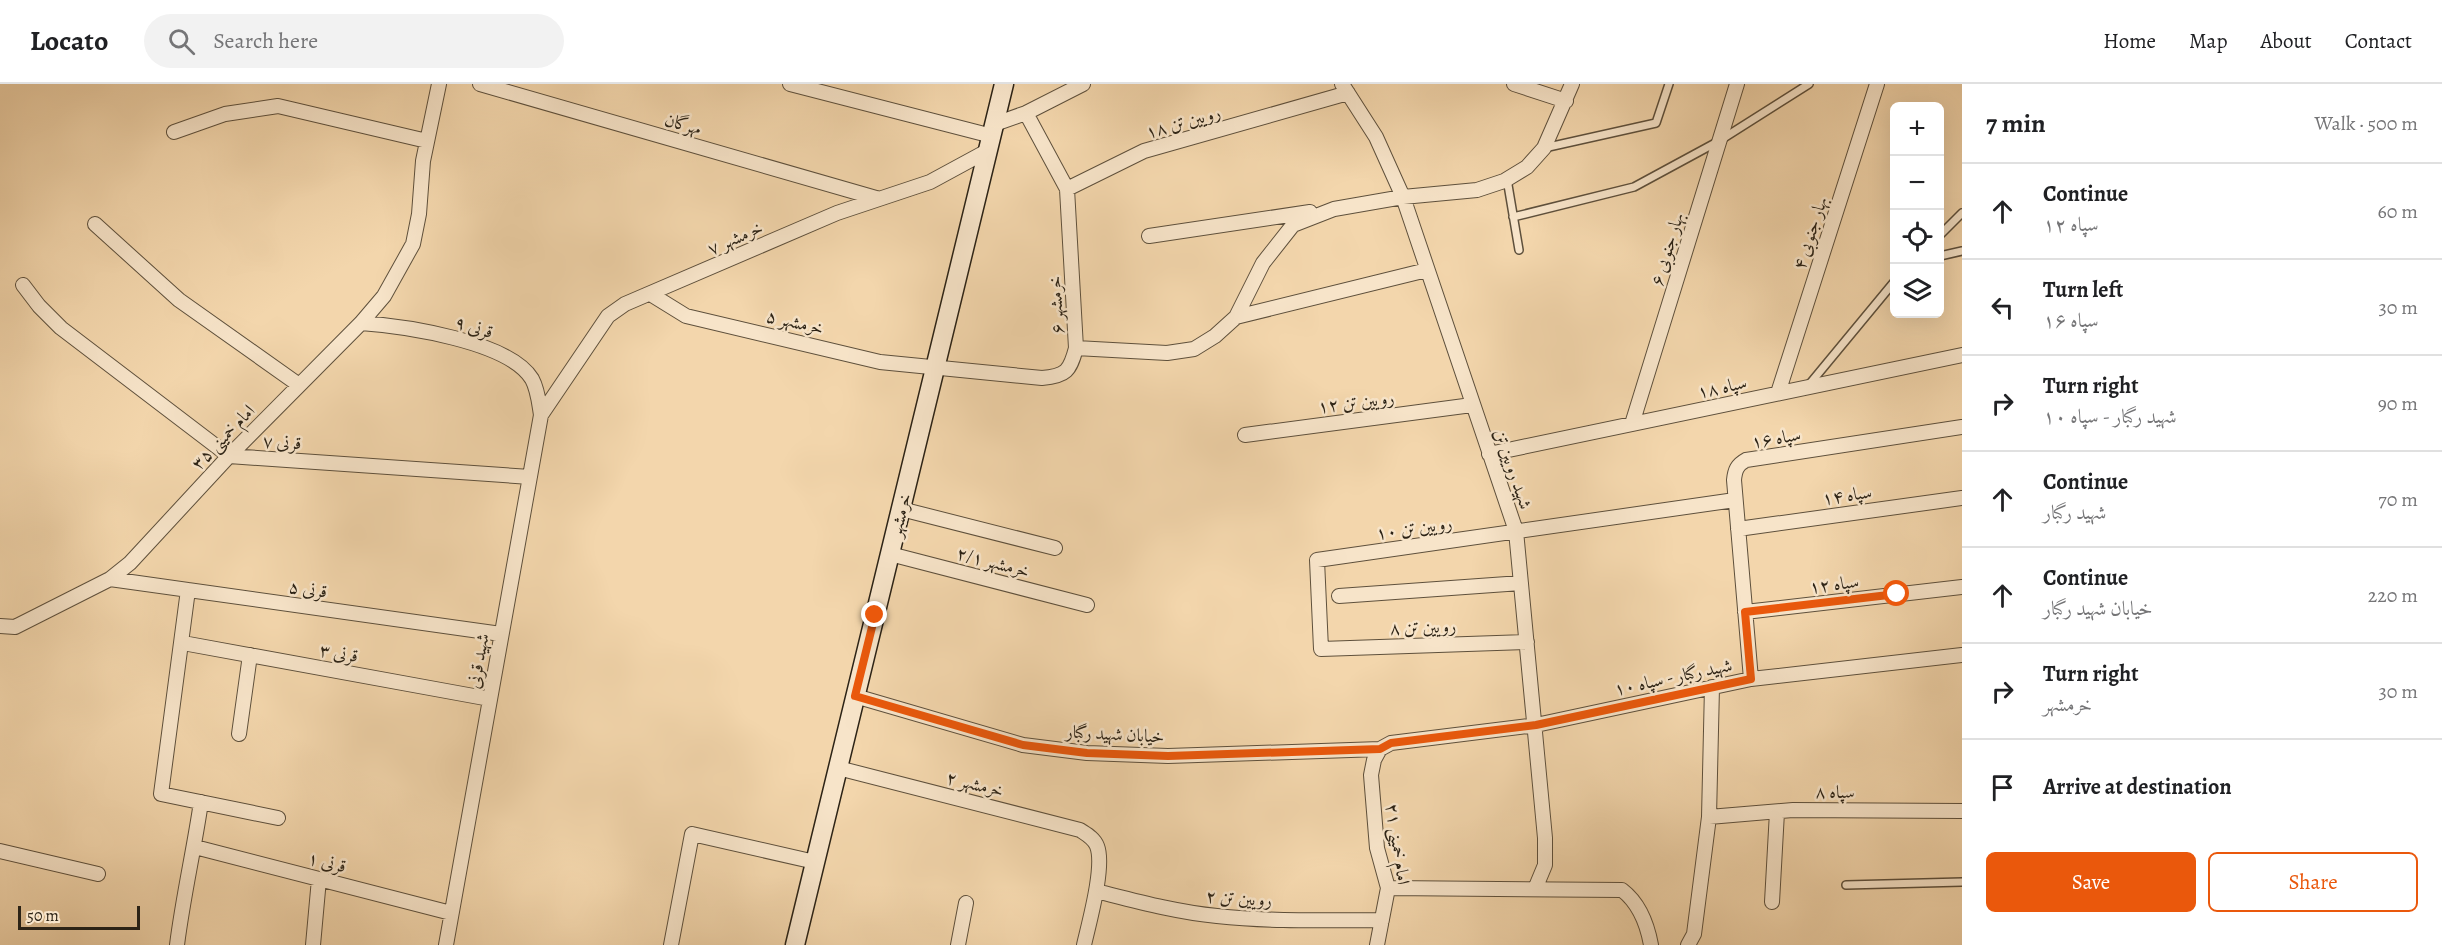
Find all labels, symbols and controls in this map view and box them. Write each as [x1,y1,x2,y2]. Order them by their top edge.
search box [144,14,564,68]
text: Locato [30,22,108,60]
icon: search [165,25,198,58]
text: Search here [213,26,318,56]
text: Home [2103,27,2156,55]
text: Map [2189,27,2227,55]
text: About [2260,27,2312,55]
text: Contact [2345,27,2412,55]
street label: رویین تن ۱۸ [1143,100,1223,144]
map controls [1890,102,1944,318]
button: + [1890,102,1944,156]
text: 7 min [1986,106,2046,141]
street label: مهرگان [662,107,704,141]
text: Walk · 500 m [2314,110,2418,137]
button: − [1890,156,1944,210]
text: Continue [2043,179,2128,209]
street label: بهار جنوبی ۴ [1787,193,1834,273]
icon: ahead [1986,195,2019,228]
text: 60 m [2378,198,2418,225]
street label: بهار جنوبی ۶ [1644,209,1690,289]
button: locate [1890,210,1944,264]
text: سپاه ۱۲ [2043,211,2099,238]
street label: خرمشهر ۷ [704,215,766,261]
button: layers [1890,264,1944,318]
street label: خرمشهر ۶ [1042,275,1070,335]
text: Turn left [2043,275,2123,305]
icon: left [1986,291,2019,324]
text: 30 m [2378,294,2418,321]
street label: خرمشهر ۵ [764,304,826,340]
text: سپاه ۱۶ [2043,307,2099,334]
street label: قرنی ۹ [452,310,496,344]
street label: سپاه ۱۸ [1695,370,1749,404]
text: Turn right [2043,371,2139,401]
street label: رویین تن ۱۲ [1316,385,1396,419]
icon: right [1986,387,2019,420]
text: 90 m [2378,390,2418,417]
street label: امام خمینی ۳۵ [186,399,263,478]
text: شهید رگبار - سپاه ۱۰ [2043,403,2177,430]
street label: سپاه ۱۶ [1749,422,1803,454]
street label: شهید رویین تن [1488,426,1538,512]
street label: قرنی ۷ [262,429,302,455]
text: Continue [2043,467,2128,497]
street label: سپاه ۱۴ [1821,480,1873,510]
icon: ahead [1986,483,2019,516]
text: 70 m [2378,486,2418,513]
street label: خرمشهر [883,491,917,541]
text: شهید رگبار [2043,499,2106,526]
street label: رویین تن ۱۰ [1374,511,1454,545]
street label: خرمشهر ۲/۱ [954,541,1032,583]
text: Continue [2043,563,2128,593]
street label: سپاه ۱۲ [1808,569,1860,599]
street label: قرنی ۵ [287,574,329,604]
icon: ahead [1986,579,2019,612]
route start [1883,580,1909,606]
text: 220 m [2368,582,2418,609]
text: خیابان شهید رگبار [2043,595,2153,622]
route end [861,601,887,627]
street label: رویین تن ۸ [1389,614,1457,640]
street label: شهید قرنی [461,632,495,690]
street label: قرنی ۳ [318,638,360,668]
street label: شهید رگبار - سپاه ۱۰ [1612,653,1734,701]
text: Turn right [2043,659,2139,689]
icon: right [1986,675,2019,708]
text: 30 m [2378,678,2418,705]
text: خرمشهر [2043,691,2092,718]
street label: خیابان شهید رگبار [1063,719,1165,749]
street label: خرمشهر ۲ [944,765,1006,803]
icon: arrive [1986,771,2019,804]
text: Arrive at destination [2043,772,2232,802]
street label: سپاه ۸ [1815,780,1855,804]
street label: امام خمینی ۲۱ [1376,802,1416,887]
street label: قرنی ۱ [305,846,349,878]
button: Save [1986,852,2196,912]
button: Share [2208,852,2418,912]
street label: رویین تن ۲ [1205,884,1273,912]
scale bar [18,903,140,930]
text: 50 m [27,905,59,927]

